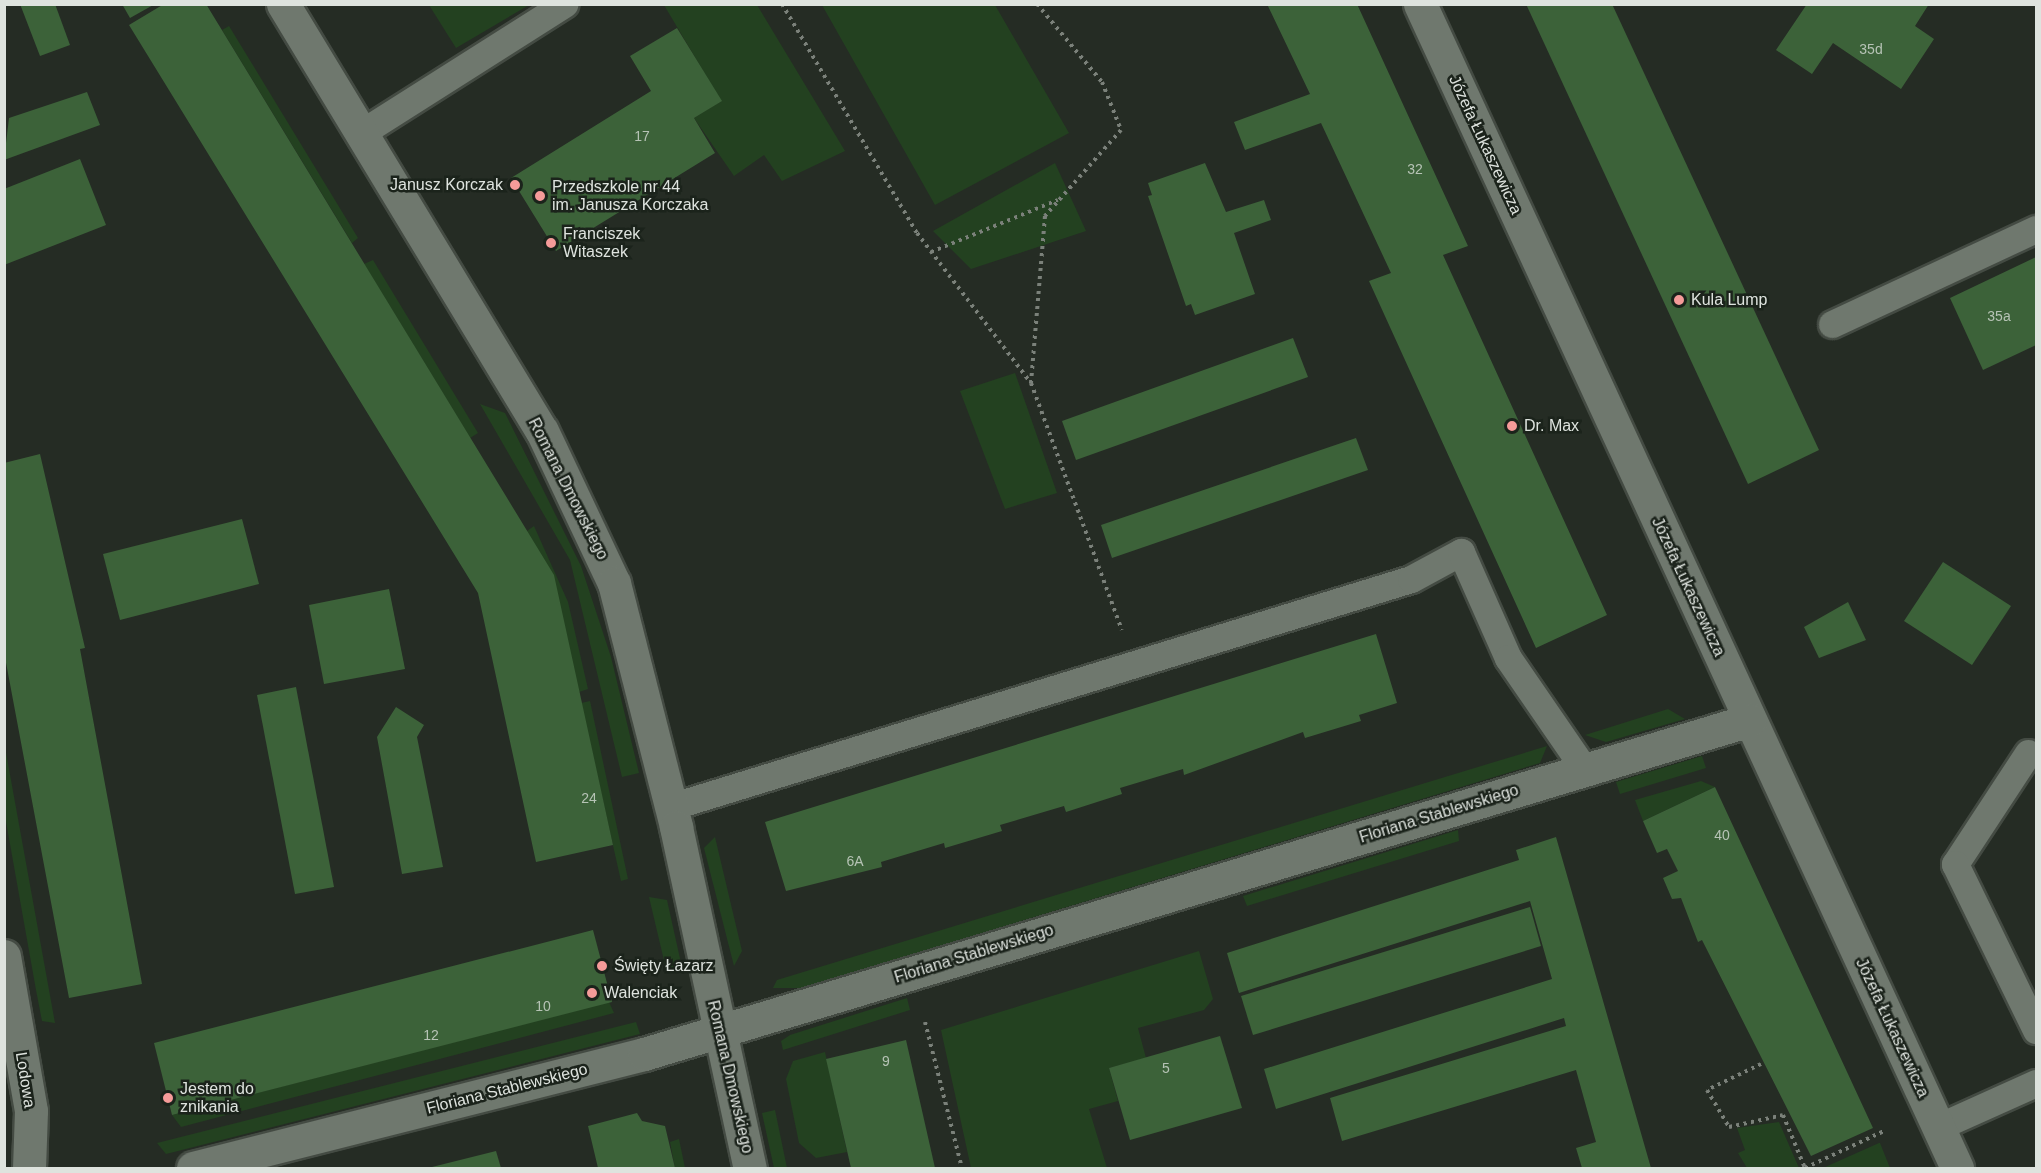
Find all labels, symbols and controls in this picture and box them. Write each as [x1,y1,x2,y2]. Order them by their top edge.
house number: 35d [1859,41,1883,57]
street label: Józefa Łukaszewicza [1444,72,1526,218]
house number: 17 [634,128,650,144]
house number: 32 [1407,161,1423,177]
place label: Janusz Korczak [390,175,503,195]
place label: Przedszkole nr 44 im. Janusza Korczaka [552,177,709,215]
marker: Janusz Korczak [508,178,522,192]
marker: Przedszkole nr 44 im. Janusza Korczaka [533,189,547,203]
place label: Franciszek Witaszek [563,224,640,262]
marker: Franciszek Witaszek [544,236,558,250]
place label: Kula Lump [1691,290,1767,310]
marker: Kula Lump [1672,293,1686,307]
house number: 35a [1987,308,2011,324]
street label: Romana Dmowskiego [524,415,612,563]
place label: Dr. Max [1524,416,1579,436]
marker: Dr. Max [1505,419,1519,433]
street label: Józefa Łukaszewicza [1647,514,1729,660]
street label: Floriana Stablewskiego [1357,781,1521,847]
house number: 24 [581,790,597,806]
house number: 40 [1714,827,1730,843]
house number: 6A [846,853,864,869]
street label: Floriana Stablewskiego [892,921,1056,987]
street label: Józefa Łukaszewicza [1851,955,1933,1101]
place label: Święty Łazarz [614,956,714,976]
marker: Święty Łazarz [595,959,609,973]
place label: Walenciak [604,983,677,1003]
marker: Walenciak [585,986,599,1000]
house number: 10 [535,998,551,1014]
street label: Romana Dmowskiego [703,999,757,1155]
house number: 12 [423,1027,439,1043]
street label: Lodowa [11,1051,39,1109]
house number: 9 [882,1053,890,1069]
street label: Floriana Stablewskiego [424,1060,590,1118]
house number: 5 [1162,1060,1170,1076]
place label: Jestem do znikania [180,1079,254,1117]
marker: Jestem do znikania [161,1091,175,1105]

